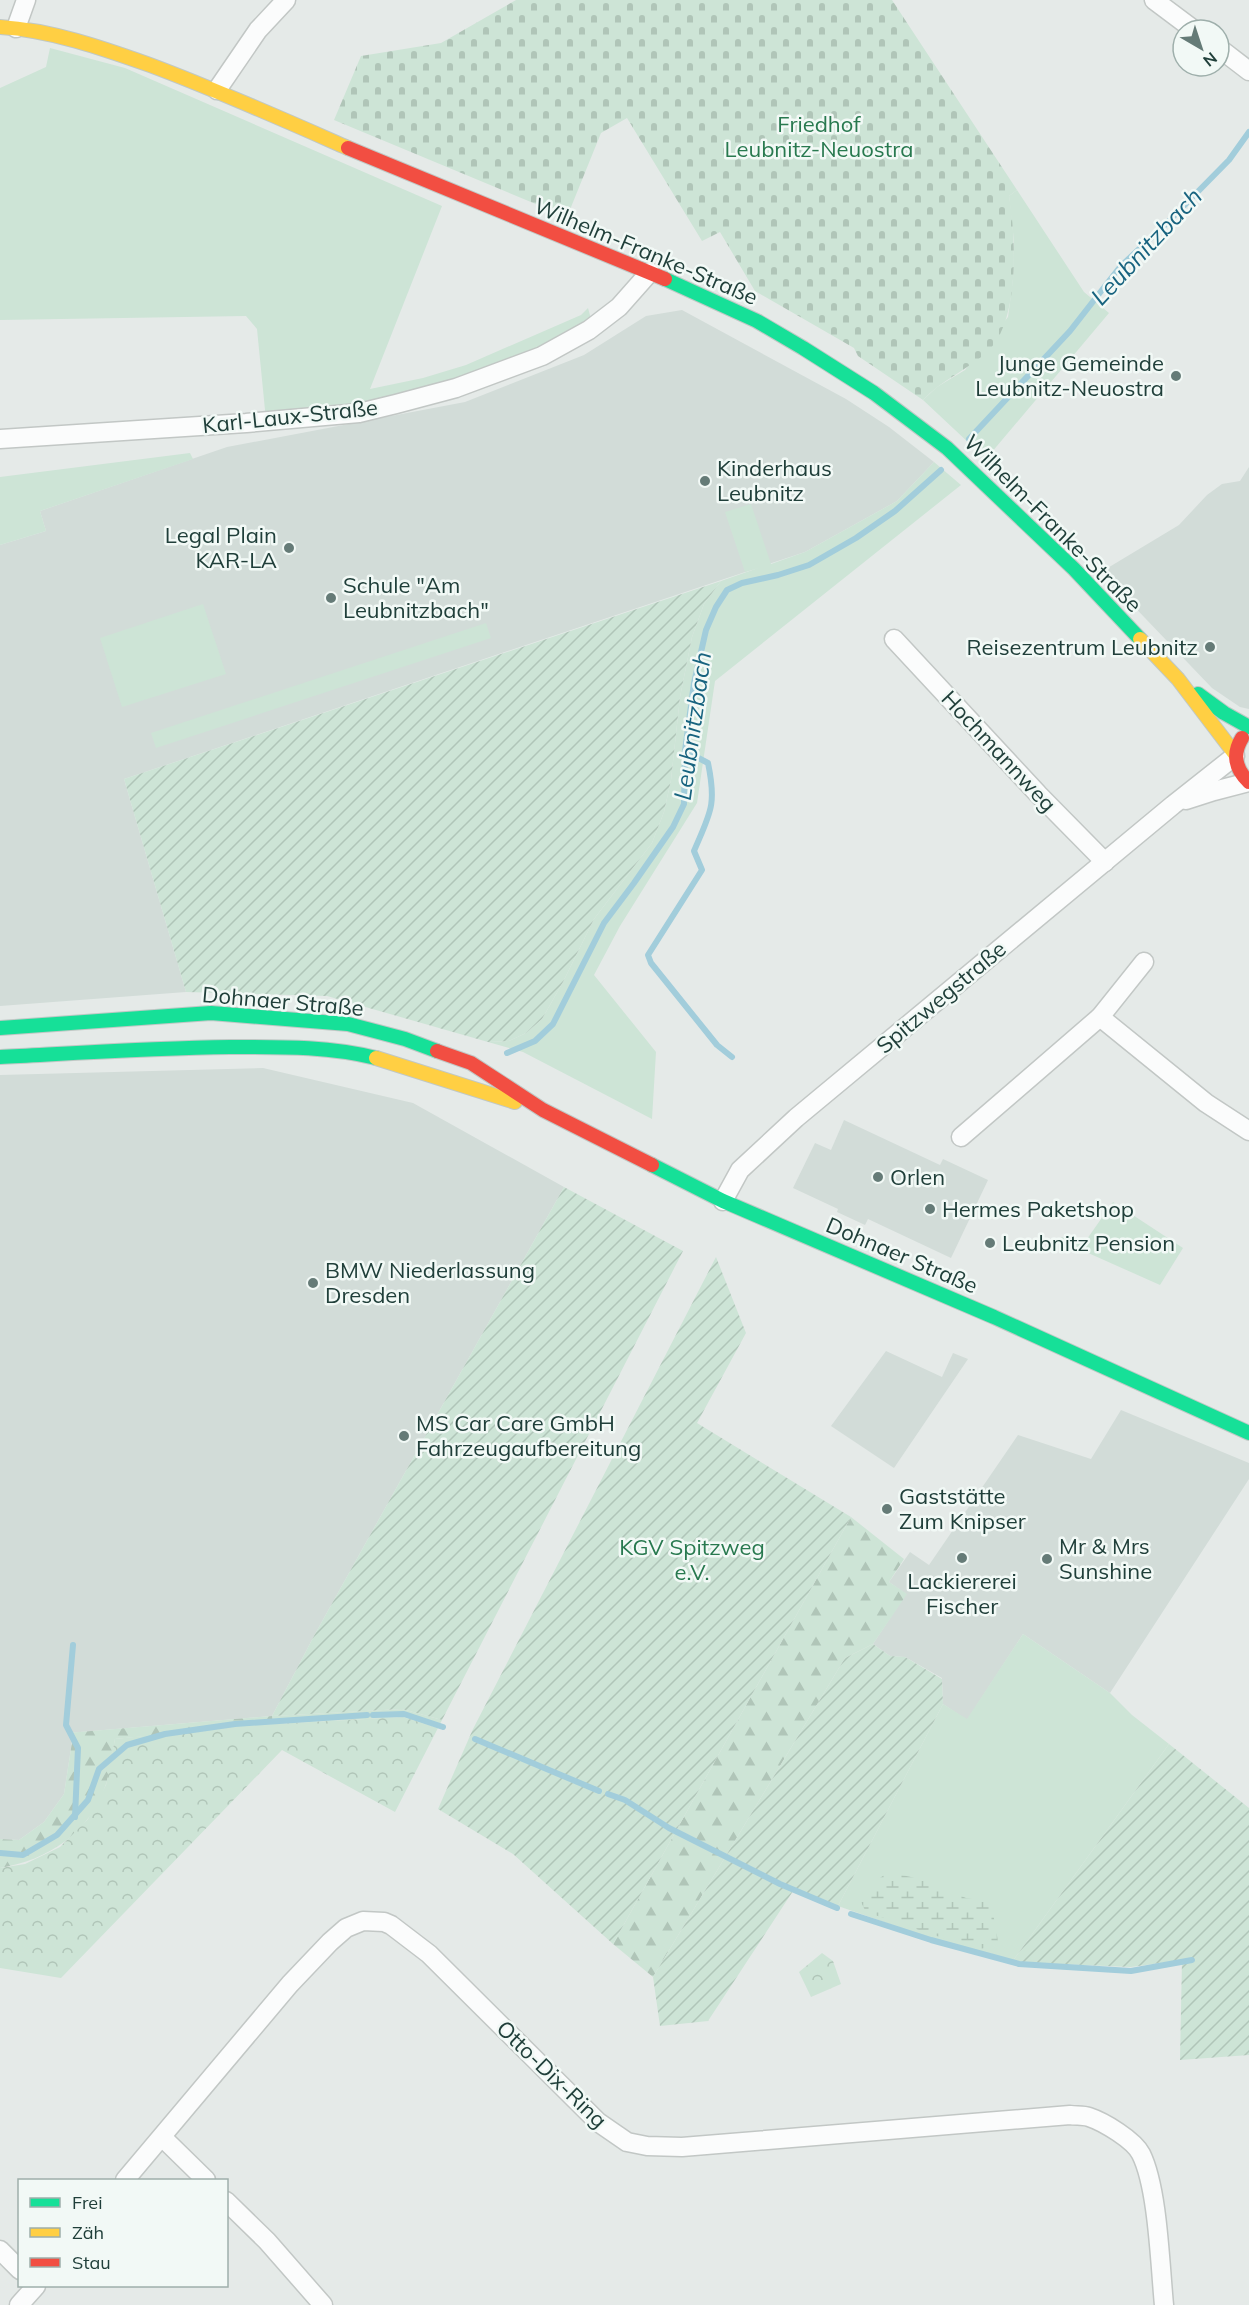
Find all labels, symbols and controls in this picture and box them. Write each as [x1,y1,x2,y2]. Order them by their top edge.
north arrow [1171,18,1231,78]
text: N [1199,48,1221,71]
park label: Friedhof Leubnitz-Neuostra [725,110,913,163]
water label: Leubnitzbach [1084,181,1208,311]
street label: Wilhelm-Franke-Straße [530,191,762,311]
place label: Junge Gemeinde Leubnitz-Neuostra [975,349,1164,402]
marker: Junge Gemeinde Leubnitz-Neuostra [1169,369,1183,383]
street label: Karl-Laux-Straße [201,393,379,439]
street label: Wilhelm-Franke-Straße [958,428,1148,618]
place label: Kinderhaus Leubnitz [717,454,832,507]
marker: Kinderhaus Leubnitz [698,474,712,488]
place label: Legal Plain KAR-LA [165,521,277,574]
marker: Legal Plain KAR-LA [282,541,296,555]
place label: Schule "Am Leubnitzbach" [343,571,489,624]
marker: Schule "Am Leubnitzbach" [324,591,338,605]
place label: Reisezentrum Leubnitz [966,633,1198,661]
marker: Reisezentrum Leubnitz [1203,640,1217,654]
water label: Leubnitzbach [667,650,717,802]
street label: Hochmannweg [936,685,1062,817]
street label: Spitzwegstraße [870,935,1012,1059]
street label: Dohnaer Straße [201,980,365,1022]
place label: Orlen [890,1163,945,1191]
marker: Orlen [871,1170,885,1184]
place label: Hermes Paketshop [942,1195,1134,1223]
marker: Hermes Paketshop [923,1202,937,1216]
street label: Dohnaer Straße [822,1210,982,1300]
place label: Leubnitz Pension [1002,1229,1175,1257]
marker: Leubnitz Pension [983,1236,997,1250]
place label: BMW Niederlassung Dresden [325,1256,535,1309]
marker: BMW Niederlassung Dresden [306,1276,320,1290]
place label: MS Car Care GmbH Fahrzeugaufbereitung [416,1409,641,1462]
marker: MS Car Care GmbH Fahrzeugaufbereitung [397,1429,411,1443]
place label: Gaststätte Zum Knipser [899,1482,1026,1535]
marker: Gaststätte Zum Knipser [880,1502,894,1516]
place label: Mr & Mrs Sunshine [1059,1532,1152,1585]
park label: KGV Spitzweg e.V. [619,1533,765,1586]
marker: Lackiererei Fischer [955,1551,969,1565]
marker: Mr & Mrs Sunshine [1040,1552,1054,1566]
place label: Lackiererei Fischer [907,1567,1017,1620]
street label: Otto-Dix-Ring [491,2014,613,2134]
legend [18,2179,228,2287]
text: Frei [72,2191,102,2214]
text: Zäh [72,2221,104,2244]
text: Stau [72,2251,111,2274]

